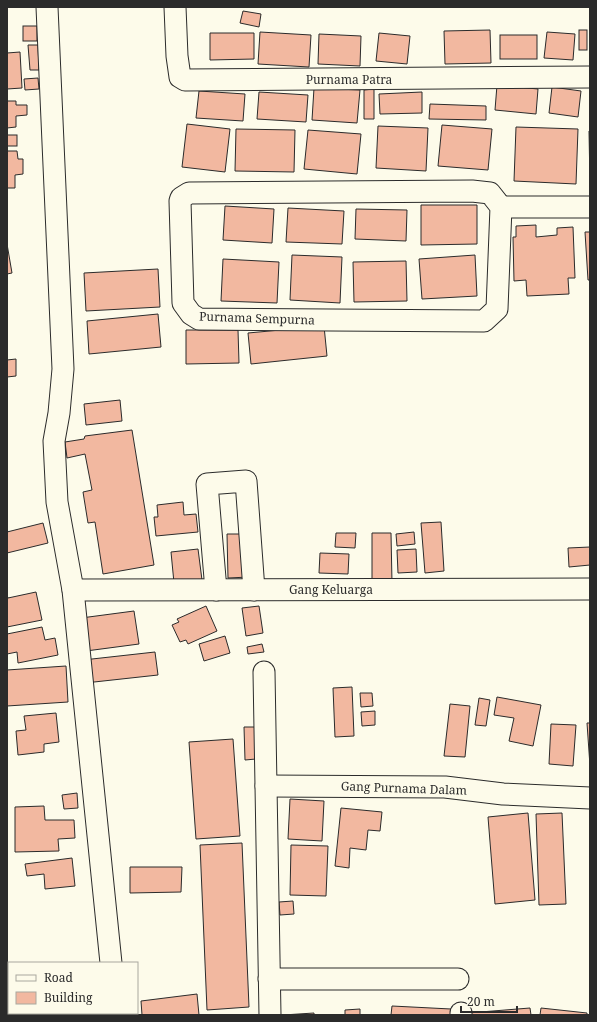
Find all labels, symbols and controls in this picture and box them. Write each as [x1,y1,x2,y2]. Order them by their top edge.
street label: Purnama Patra [306,71,393,88]
street label: Purnama Sempurna [199,307,315,329]
street label: Gang Keluarga [289,581,373,598]
street label: Gang Purnama Dalam [341,777,467,799]
legend [8,962,138,1014]
text: Road [44,969,74,986]
scale bar [461,988,517,1014]
text: Building [44,989,93,1006]
text: 20 m [467,993,495,1010]

